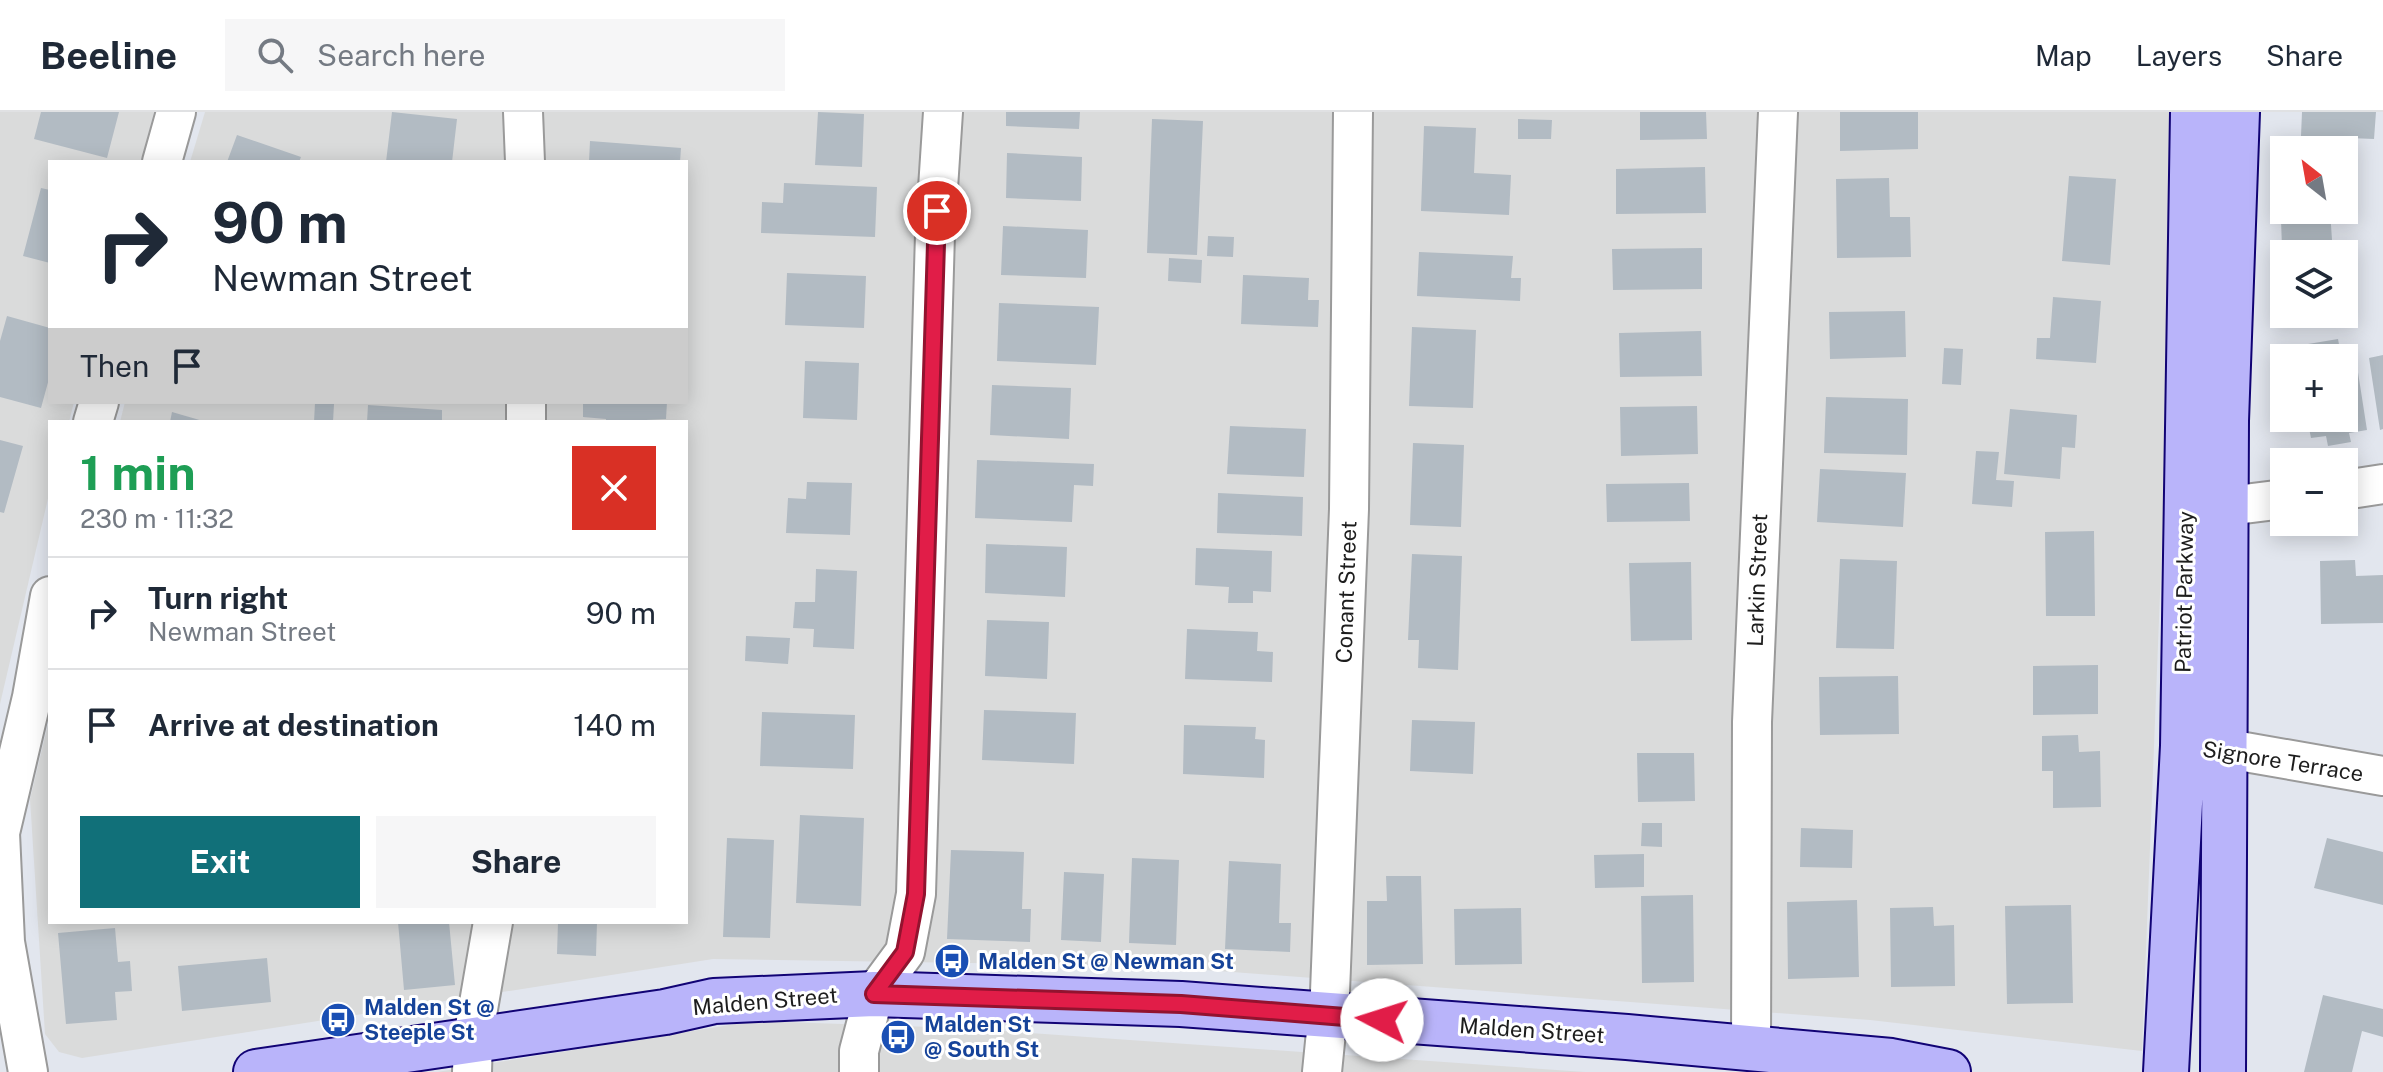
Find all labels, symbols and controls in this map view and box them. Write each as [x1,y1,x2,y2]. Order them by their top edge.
search box [225,19,785,91]
text: Beeline [40,33,177,78]
icon: search [253,33,297,77]
text: Search here [317,37,486,73]
text: Map [2035,39,2092,72]
text: Layers [2136,39,2222,72]
text: Share [2266,39,2343,72]
north arrow [2270,136,2358,224]
map controls [2270,136,2358,536]
pin [903,177,971,245]
icon: arrive [915,189,959,233]
text: 90 m [212,190,348,256]
icon: right [80,192,184,296]
button: layers [2270,240,2358,328]
text: Newman Street [212,257,473,299]
icon: arrive [165,344,209,388]
button: + [2270,344,2358,432]
text: Then [80,348,149,384]
text: 1 min [80,444,196,501]
button: close [572,446,656,530]
button: − [2270,448,2358,536]
text: 230 m · 11:32 [80,503,234,534]
street label: Patriot Parkway [2170,511,2198,673]
street label: Larkin Street [1742,513,1772,647]
street label: Conant Street [1331,520,1361,664]
text: Turn right [148,580,288,616]
icon: right [80,591,124,635]
text: 90 m [586,595,656,631]
text: Newman Street [148,616,336,647]
icon: arrive [80,703,124,747]
text: Arrive at destination [148,707,439,743]
text: 140 m [573,707,656,743]
street label: Signore Terrace [2201,735,2365,787]
button: Exit [80,816,360,908]
button: Share [376,816,656,908]
bus stop icon: Malden St @ Newman St [933,942,971,980]
place label: Malden St @ Newman St [978,948,1234,974]
position arrow [1340,978,1424,1062]
street label: Malden Street [691,982,839,1020]
place label: Malden St @ Steeple St [364,994,494,1045]
bus stop icon: Malden St @ Steeple St [319,1001,357,1039]
place label: Malden St @ South St [924,1011,1039,1062]
street label: Malden Street [1458,1012,1606,1048]
bus stop icon: Malden St @ South St [879,1018,917,1056]

